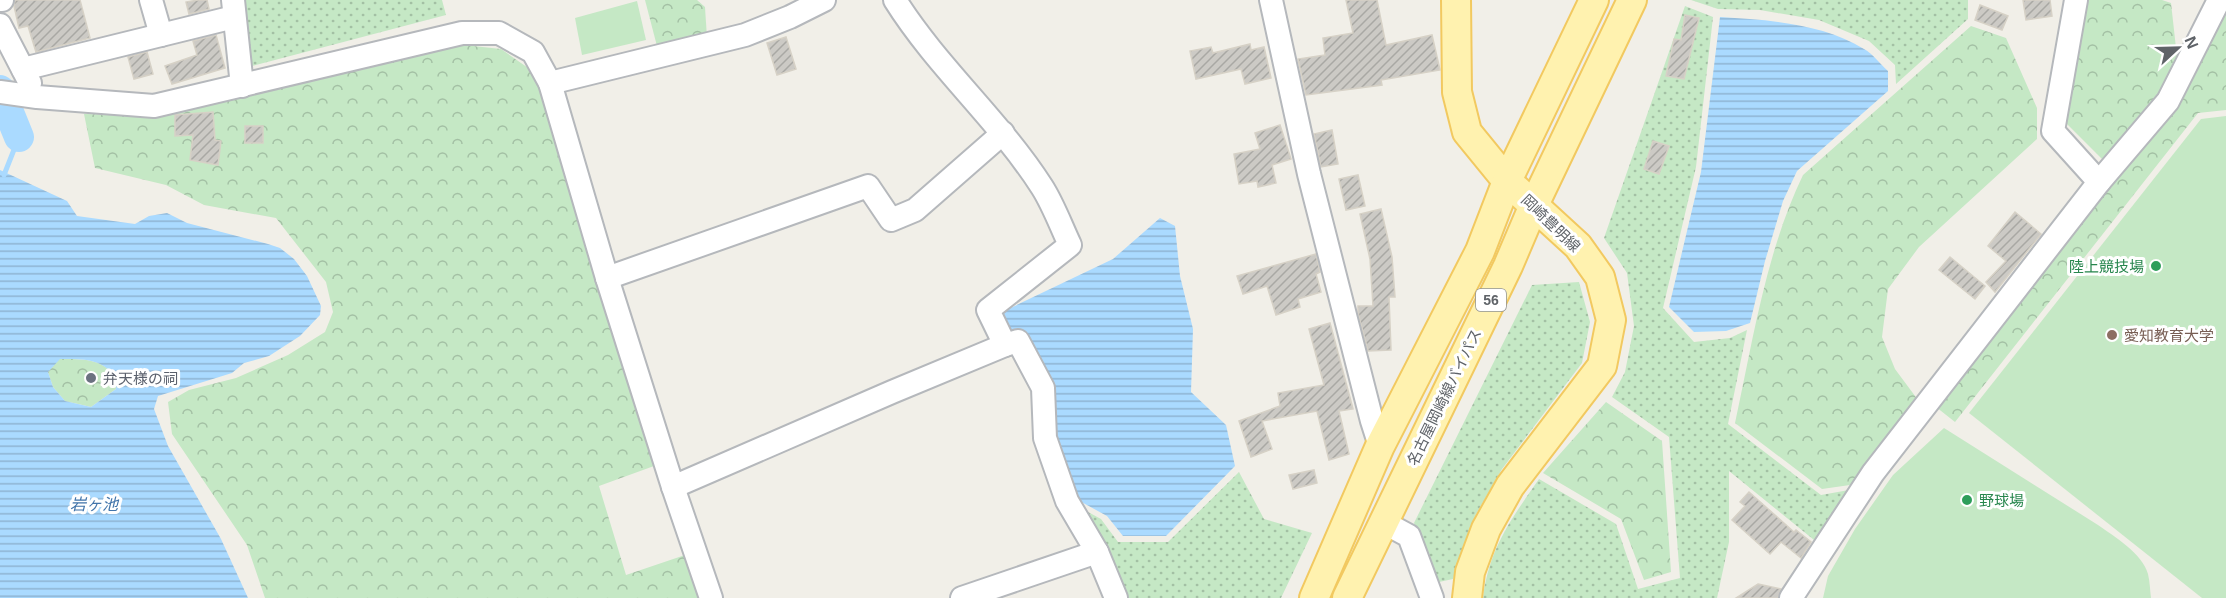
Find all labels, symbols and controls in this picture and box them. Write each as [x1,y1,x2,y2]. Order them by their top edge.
north arrow [2148,18,2208,78]
text: N [2181,34,2201,51]
street label: 岡崎豊明線 [1518,191,1584,255]
place label: 陸上競技場 [2069,258,2144,275]
marker: 陸上競技場 [2149,259,2163,273]
road number: 56 [1476,289,1506,311]
street label: 名古屋岡崎線バイパス [1404,326,1484,468]
place label: 愛知教育大学 [2124,327,2214,344]
marker: 愛知教育大学 [2105,328,2119,342]
place label: 弁天様の祠 [103,370,178,387]
marker: 弁天様の祠 [84,371,98,385]
place label: 野球場 [1979,492,2024,509]
marker: 野球場 [1960,493,1974,507]
water label: 岩ヶ池 [70,496,120,513]

